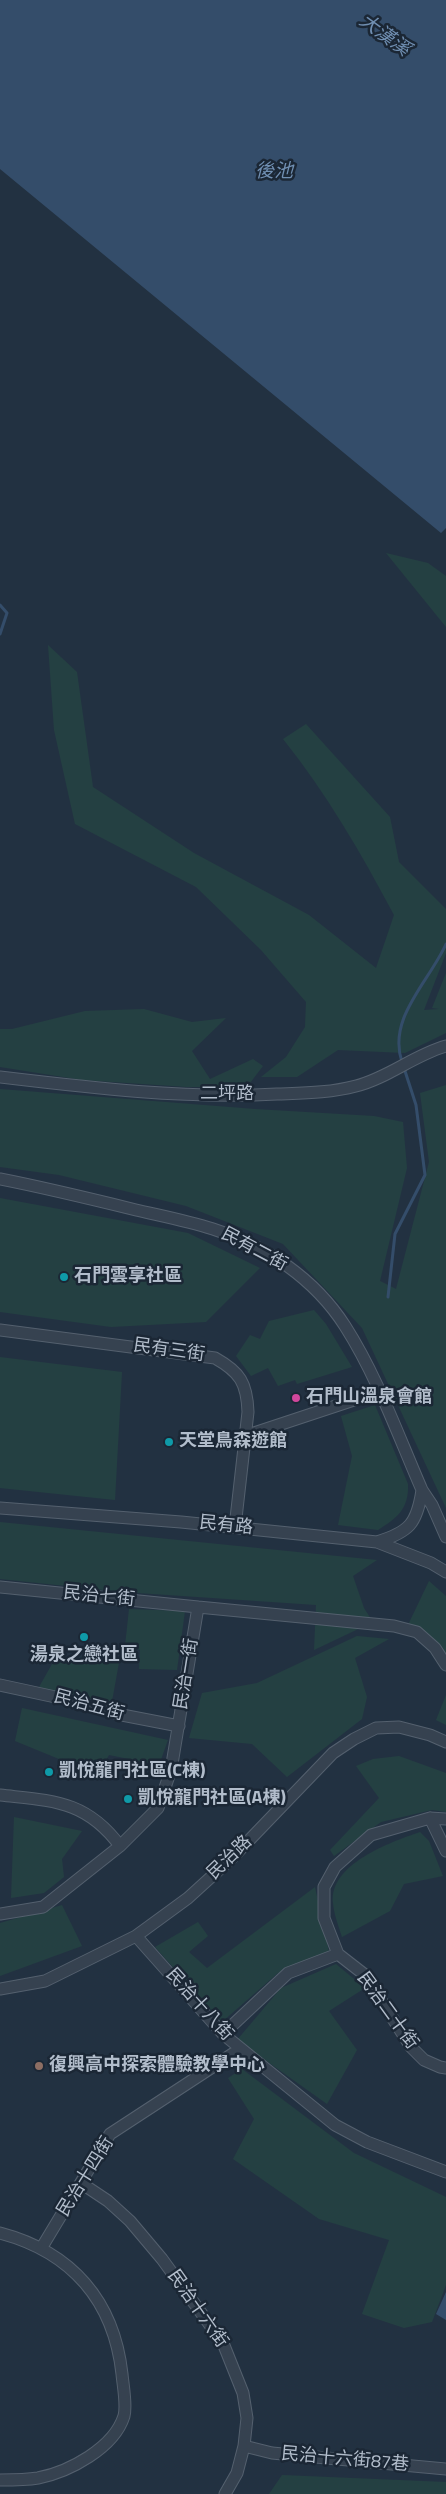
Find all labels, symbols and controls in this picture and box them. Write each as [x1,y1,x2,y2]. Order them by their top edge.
water label: 大漢溪 [354,10,414,62]
water label: 後池 [255,161,293,183]
street label: 二坪路 [200,1084,254,1106]
street label: 民有二街 [217,1224,291,1276]
place label: 石門雲享社區 [74,1266,182,1288]
marker: 石門雲享社區 [58,1271,70,1283]
street label: 民有三街 [132,1335,206,1367]
place label: 石門山溫泉會館 [306,1387,432,1409]
marker: 石門山溫泉會館 [290,1392,302,1404]
place label: 天堂鳥森遊館 [179,1431,287,1453]
marker: 天堂鳥森遊館 [163,1436,175,1448]
street label: 民有路 [198,1512,254,1540]
street label: 民治七街 [62,1582,136,1612]
marker: 湯泉之戀社區 [78,1631,90,1643]
street label: 民治一街 [171,1637,203,1711]
place label: 湯泉之戀社區 [30,1645,138,1667]
street label: 民治五街 [51,1686,127,1726]
place label: 凱悅龍門社區(C棟) [59,1761,206,1783]
marker: 凱悅龍門社區(C棟) [43,1766,55,1778]
place label: 凱悅龍門社區(A棟) [138,1788,286,1810]
marker: 凱悅龍門社區(A棟) [122,1793,134,1805]
street label: 民治路 [203,1831,257,1885]
street label: 民治十八街 [161,1964,237,2046]
street label: 民治二十街 [352,1968,422,2054]
place label: 復興高中探索體驗教學中心 [49,2055,265,2077]
marker: 復興高中探索體驗教學中心 [33,2060,45,2072]
street label: 民治十四街 [53,2133,119,2221]
street label: 民治十六街 [162,2266,232,2352]
street label: 民治十六街87巷 [280,2444,410,2476]

